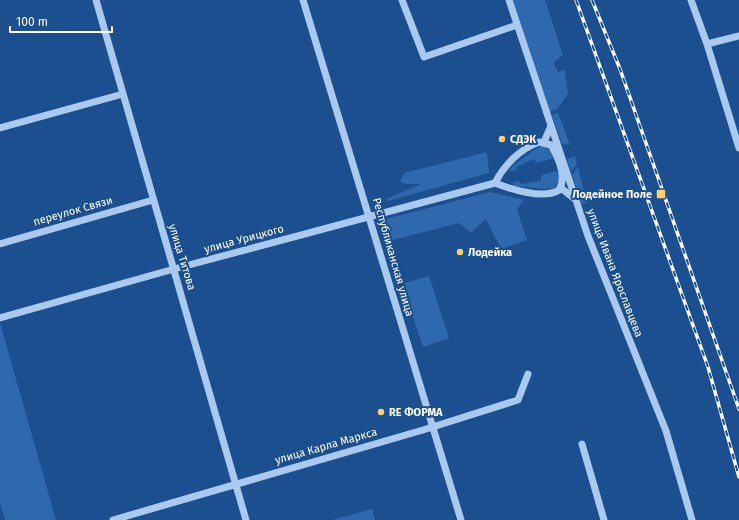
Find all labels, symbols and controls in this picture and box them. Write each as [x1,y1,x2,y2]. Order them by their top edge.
scale bar [10,8,112,34]
text: 100 m [16,15,48,29]
place label: СДЭК [510,133,536,146]
marker: СДЭК [497,134,507,144]
place label: Лодейное Поле [572,188,652,201]
marker: Лодейное Поле [655,188,667,200]
street label: переулок Связи [32,193,114,229]
street label: Республиканская улица [370,196,416,318]
street label: улица Ивана Ярославцева [584,207,646,339]
street label: улица Титова [166,222,198,292]
street label: улица Урицкого [203,222,285,256]
place label: Лодейка [468,246,512,259]
marker: Лодейка [455,247,465,257]
place label: RE ФОРМА [389,406,443,419]
marker: RE ФОРМА [376,407,386,417]
street label: улица Карла Маркса [274,425,378,467]

